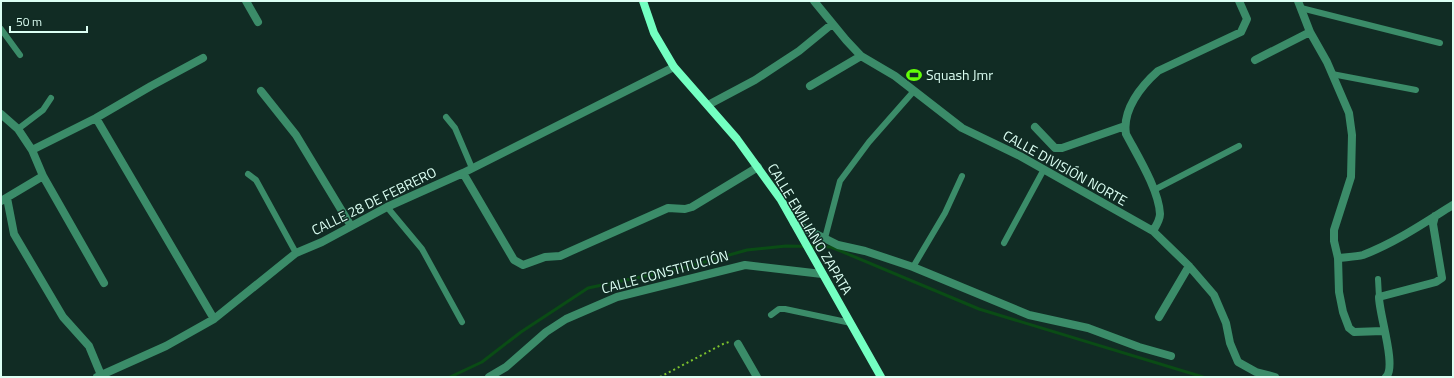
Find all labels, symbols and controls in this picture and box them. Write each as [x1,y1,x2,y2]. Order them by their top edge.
scale bar [10,8,87,34]
text: 50 m [16,12,42,31]
place label: Squash Jmr [926,64,993,85]
sports icon: Squash Jmr [905,66,923,84]
street label: CALLE DIVISIÓN NORTE [999,125,1132,211]
street label: CALLE EMILIANO ZAPATA [763,159,858,299]
street label: CALLE 28 DE FEBRERO [308,161,440,240]
street label: CALLE CONSTITUCIÓN [599,244,731,299]

